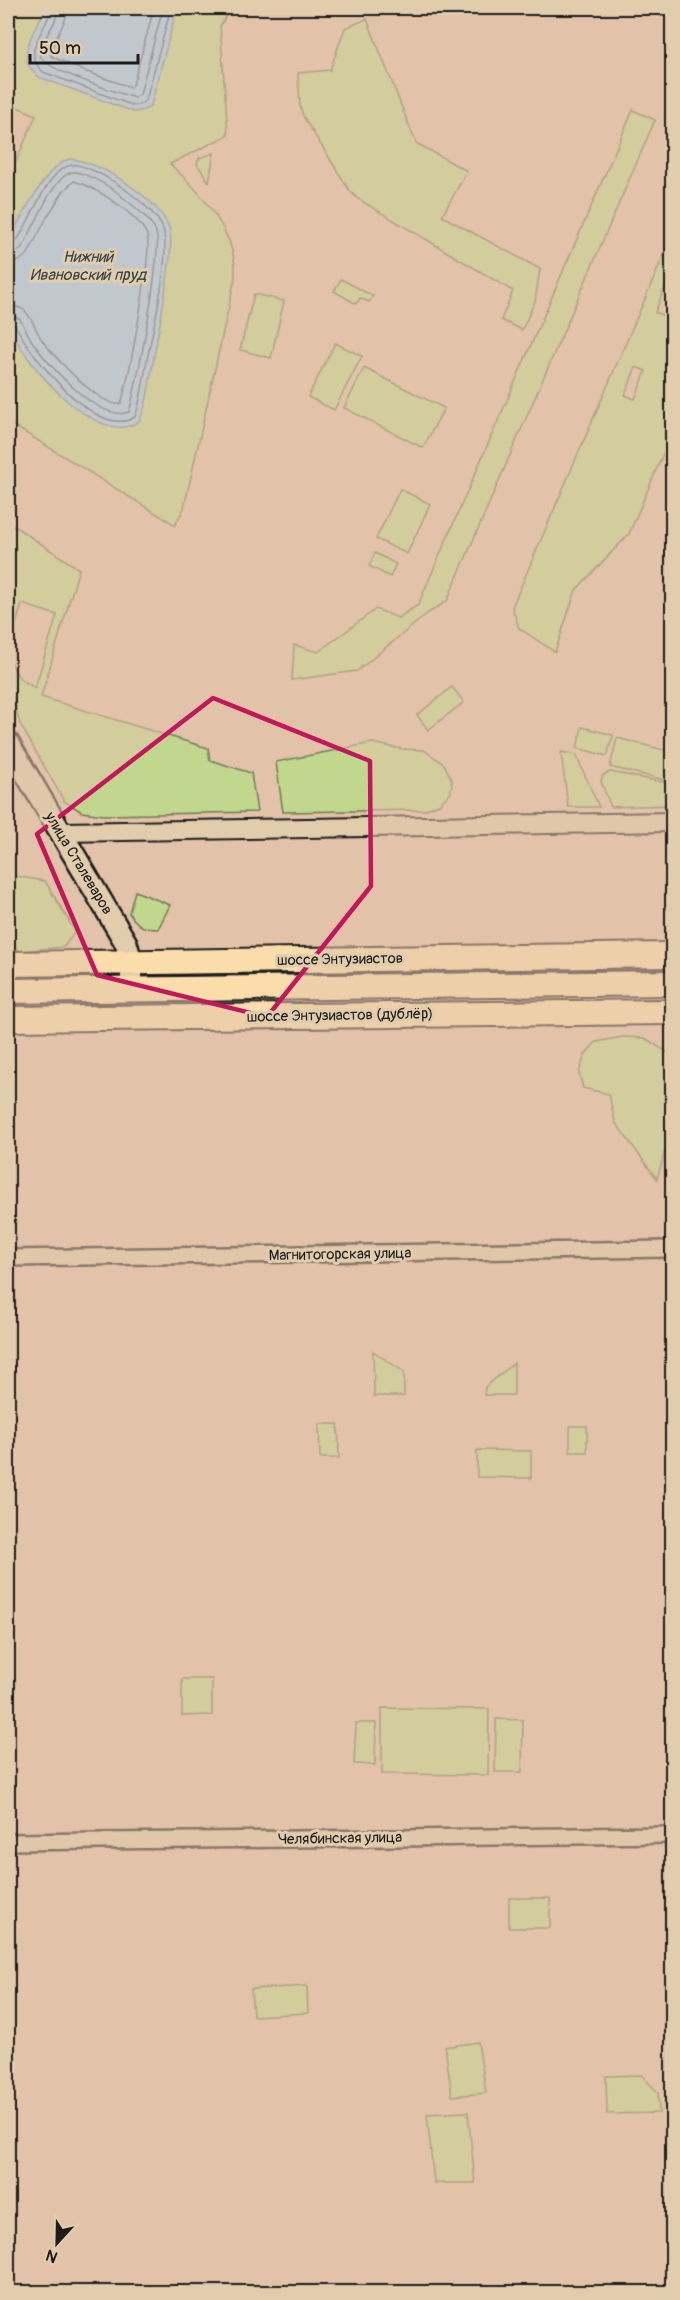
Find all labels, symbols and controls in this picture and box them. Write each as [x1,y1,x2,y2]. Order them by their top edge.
scale bar [30,27,138,65]
text: 50 m [39,37,81,60]
water label: Нижний Ивановский пруд [30,247,147,285]
street label: улица Сталеваров [40,808,117,918]
street label: шоссе Энтузиастов [277,949,403,970]
street label: шоссе Энтузиастов (дублёр) [247,1004,433,1027]
street label: Магнитогорская улица [268,1244,412,1265]
street label: Челябинская улица [278,1828,402,1849]
north arrow [27,2213,87,2273]
text: N [43,2245,61,2267]

